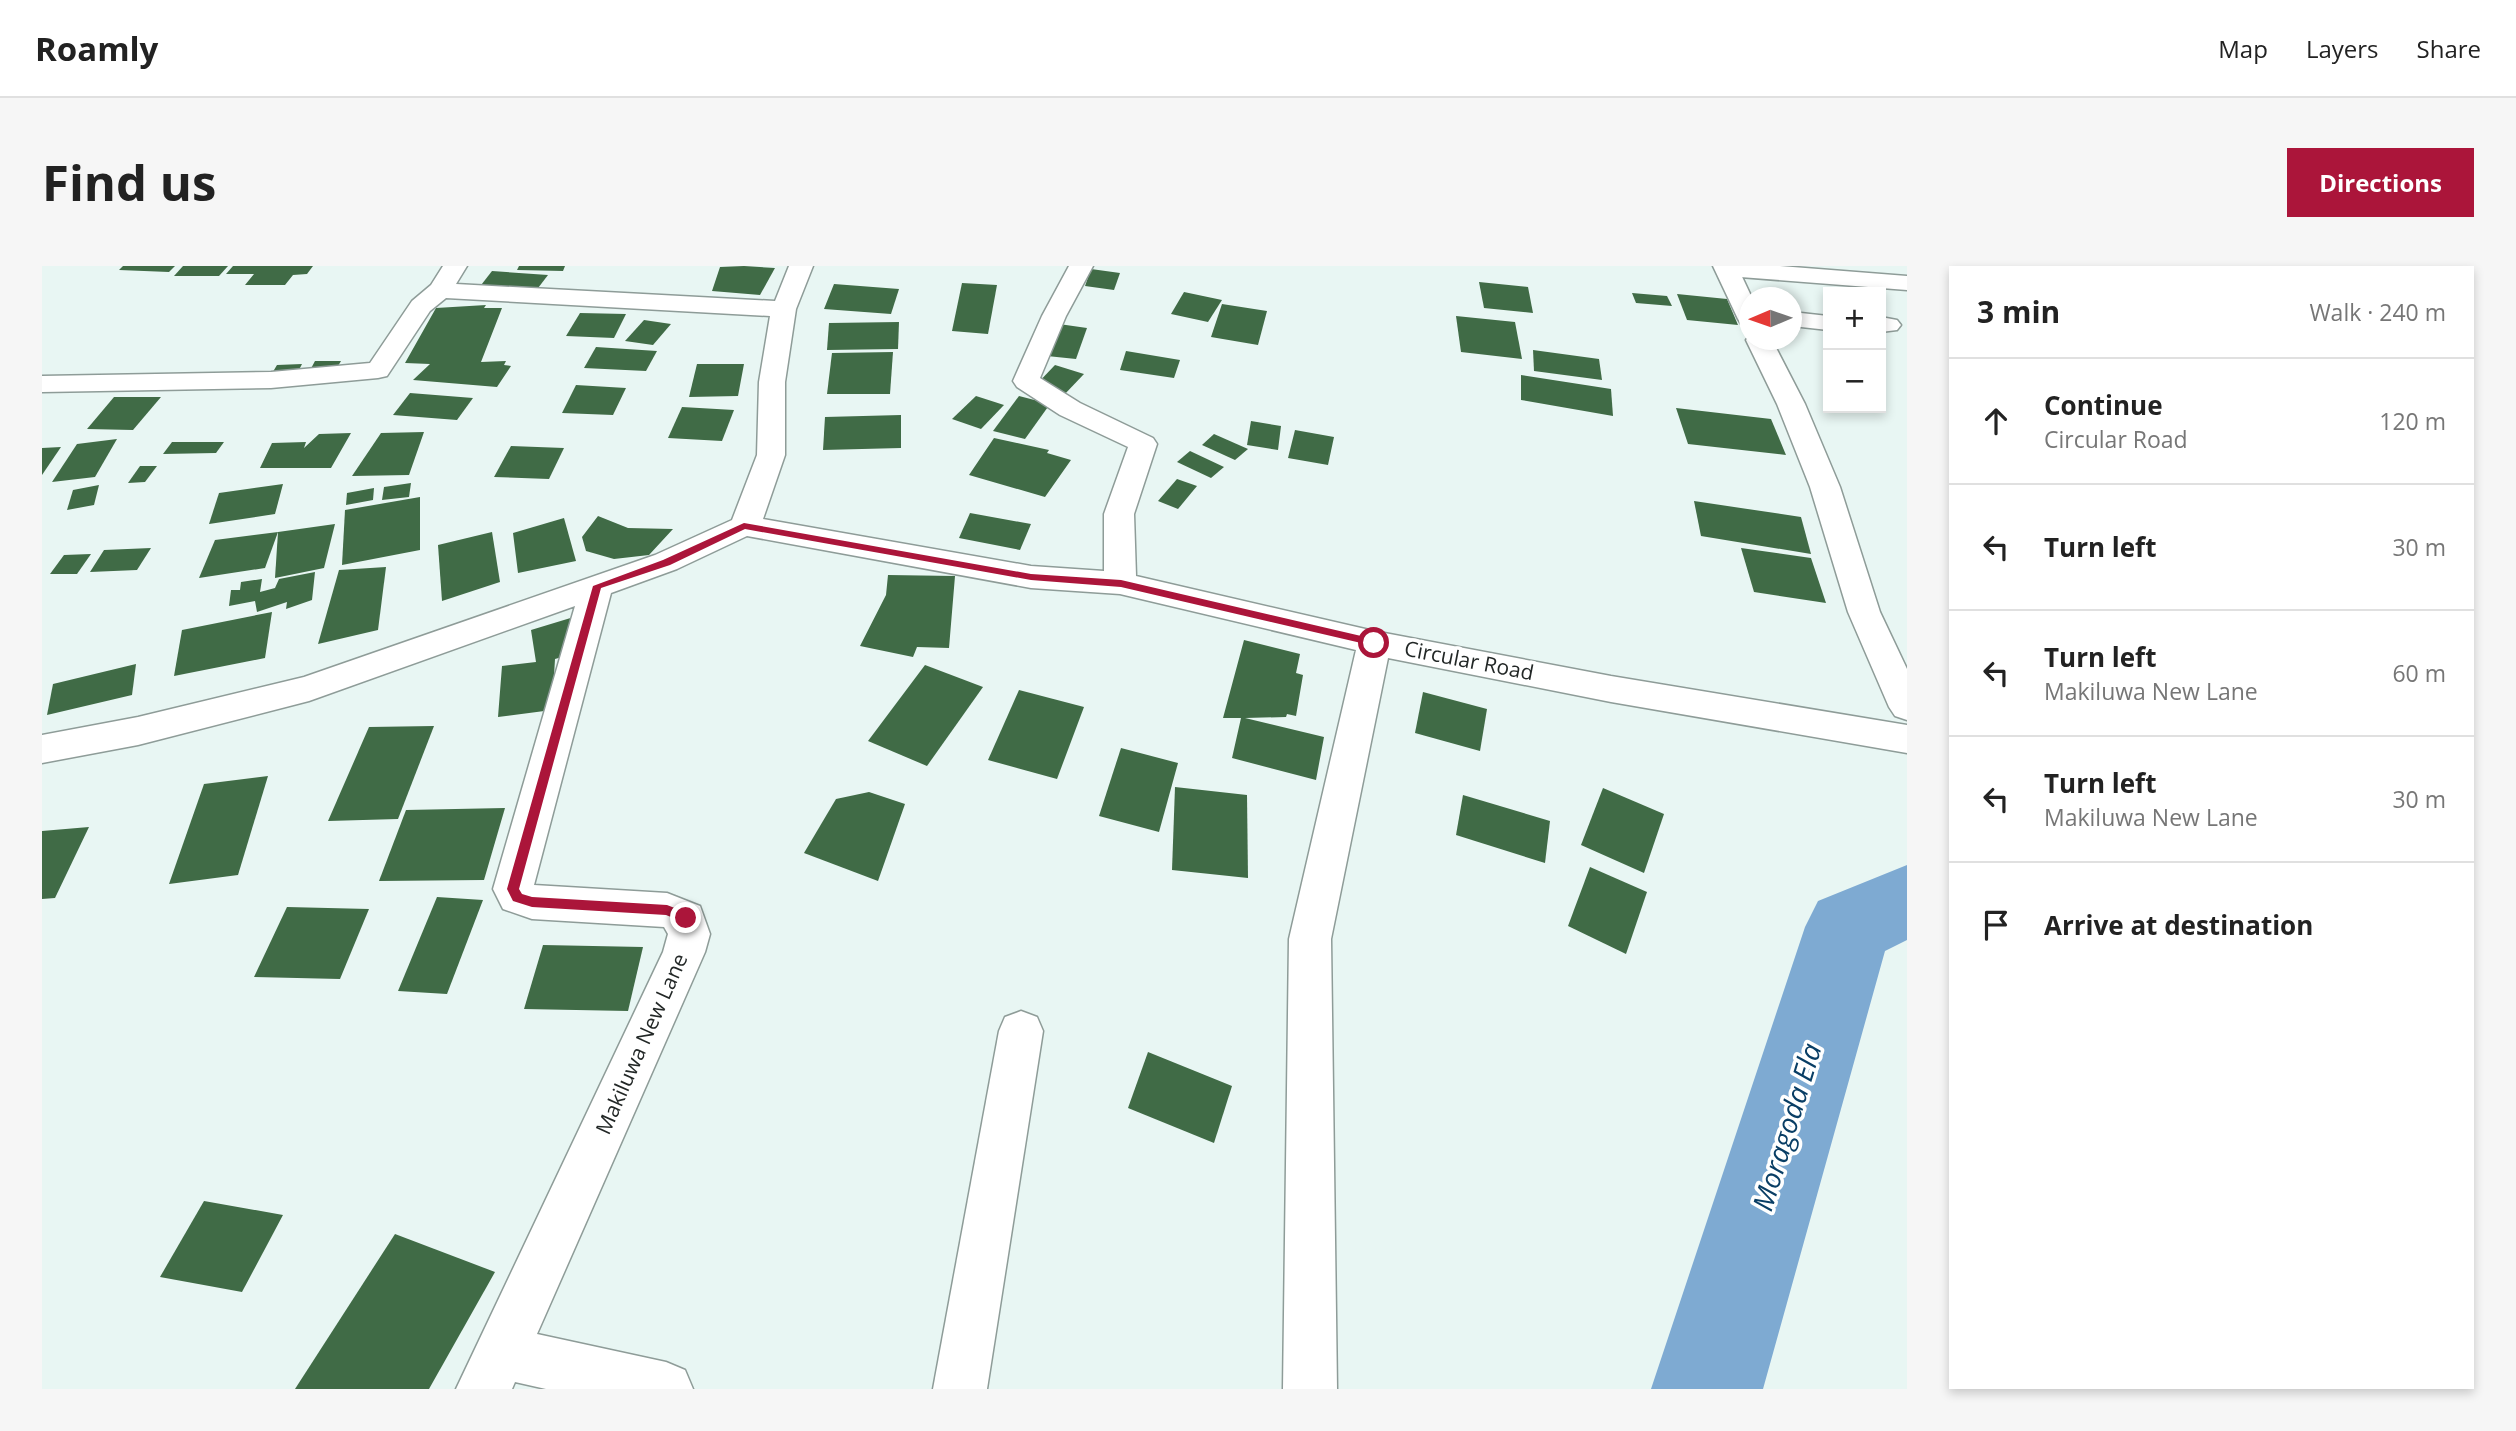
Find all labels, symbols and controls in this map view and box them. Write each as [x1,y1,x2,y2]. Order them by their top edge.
text: Roamly [35,26,158,71]
text: Map [2218,32,2268,65]
text: Layers [2306,32,2379,65]
text: Share [2417,32,2481,65]
button: Directions [2287,148,2474,217]
text: Find us [42,149,216,215]
north arrow [1739,287,1802,350]
map controls [1823,287,1886,413]
button: + [1823,287,1886,350]
text: 3 min [1977,291,2060,332]
text: Walk · 240 m [2309,296,2446,328]
button: − [1823,350,1886,413]
text: Continue [2044,387,2163,423]
icon: ahead [1977,402,2015,440]
text: 120 m [2379,405,2446,437]
text: Circular Road [2044,423,2188,455]
icon: left [1977,528,2015,566]
text: Turn left [2044,529,2156,565]
text: 30 m [2392,531,2446,563]
route start [1358,627,1389,658]
street label: Circular Road [1402,634,1536,686]
text: Turn left [2044,639,2156,675]
icon: left [1977,654,2015,692]
text: 60 m [2392,657,2446,689]
text: Makiluwa New Lane [2044,675,2258,707]
text: Turn left [2044,765,2156,801]
icon: left [1977,780,2015,818]
text: 30 m [2392,783,2446,815]
text: Makiluwa New Lane [2044,801,2258,833]
route end [670,902,701,933]
icon: arrive [1977,906,2015,944]
text: Arrive at destination [2044,907,2313,943]
street label: Makiluwa New Lane [589,949,694,1138]
water label: Moragoda Ela [1743,1038,1830,1215]

